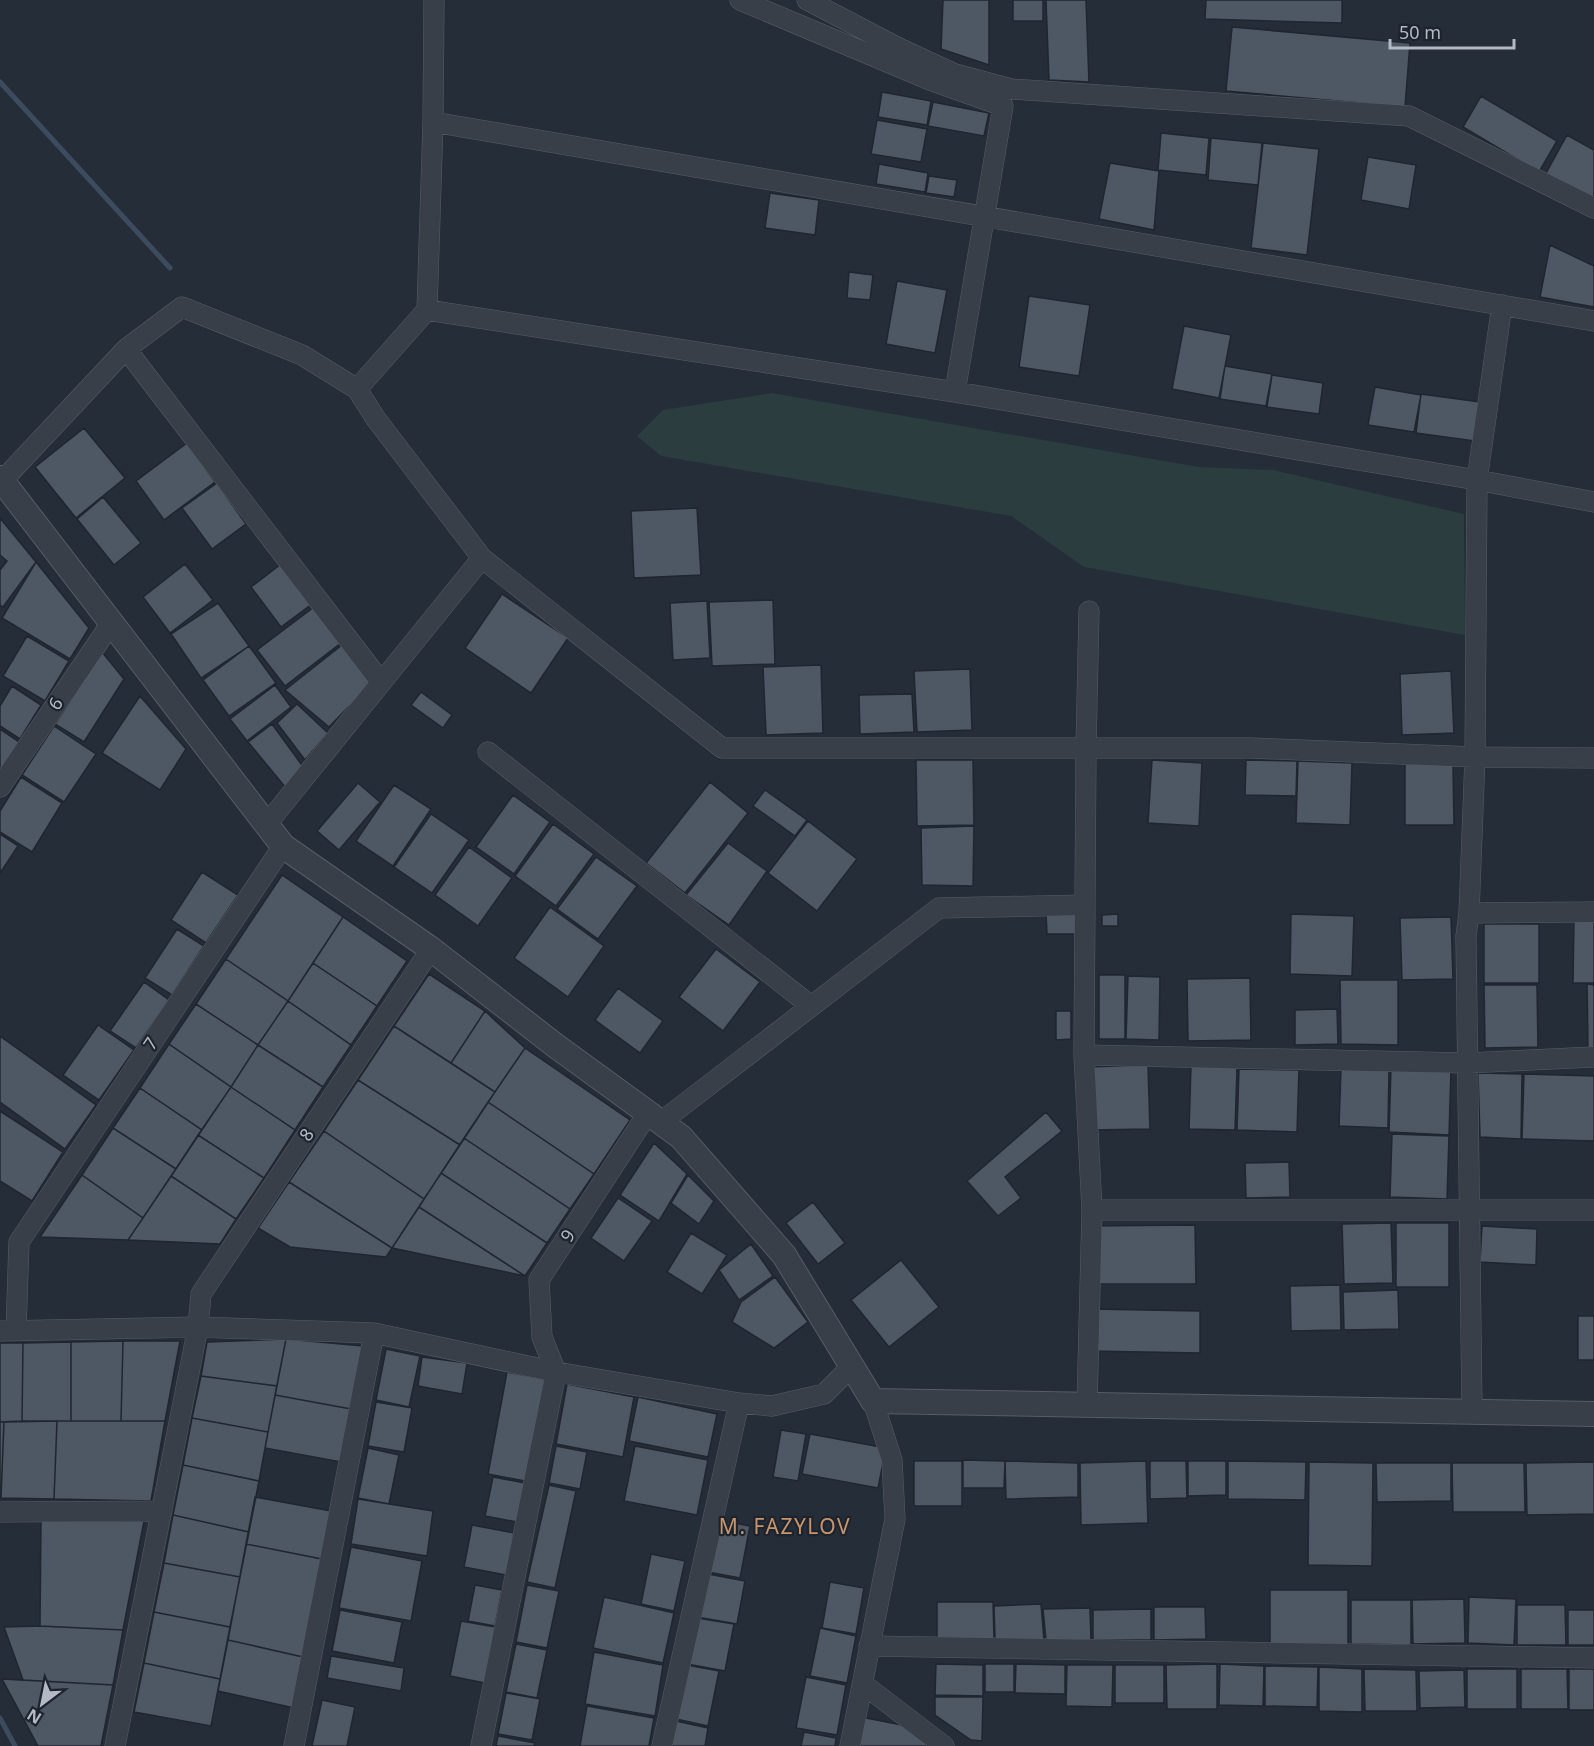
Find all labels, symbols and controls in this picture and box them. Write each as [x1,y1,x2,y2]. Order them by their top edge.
scale bar [1390,12,1514,50]
text: 50 m [1399,20,1441,44]
street label: 6 [42,692,68,714]
street label: 7 [137,1032,163,1054]
street label: 8 [293,1123,319,1145]
street label: 9 [554,1225,580,1246]
district label: M. FAZYLOV [719,1512,851,1540]
north arrow [12,1674,72,1734]
text: N [23,1704,45,1729]

